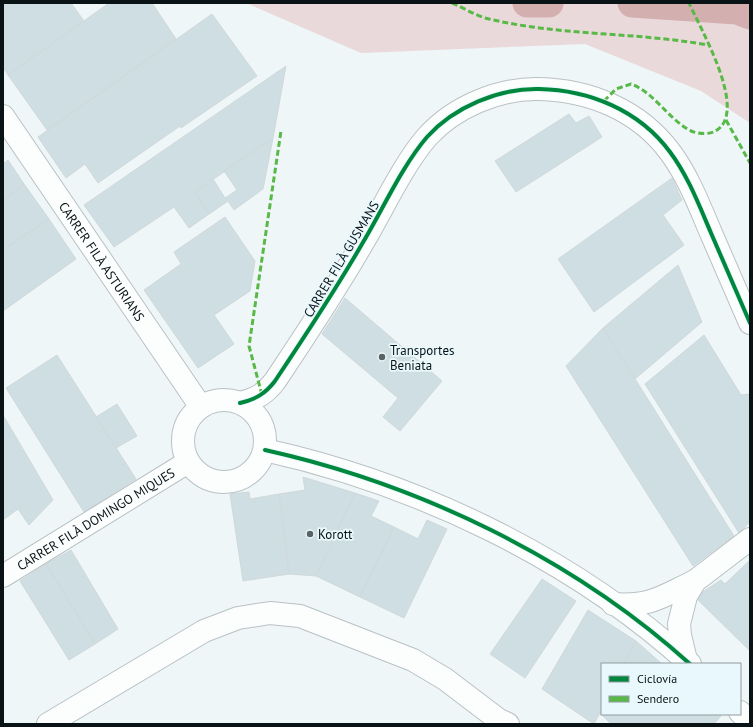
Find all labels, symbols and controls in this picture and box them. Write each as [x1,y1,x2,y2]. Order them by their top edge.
street label: CARRER FILÀ GUSMANS [300,198,383,321]
street label: CARRER FILÀ ASTURIANS [55,199,148,325]
place label: Transportes Beniata [390,342,454,374]
marker: Transportes Beniata [377,352,387,362]
street label: CARRER FILÀ DOMINGO MIQUES [14,464,178,574]
place label: Korott [318,526,353,543]
marker: Korott [305,529,315,539]
legend [601,663,741,715]
text: Ciclovía [637,671,677,686]
text: Sendero [637,691,679,706]

